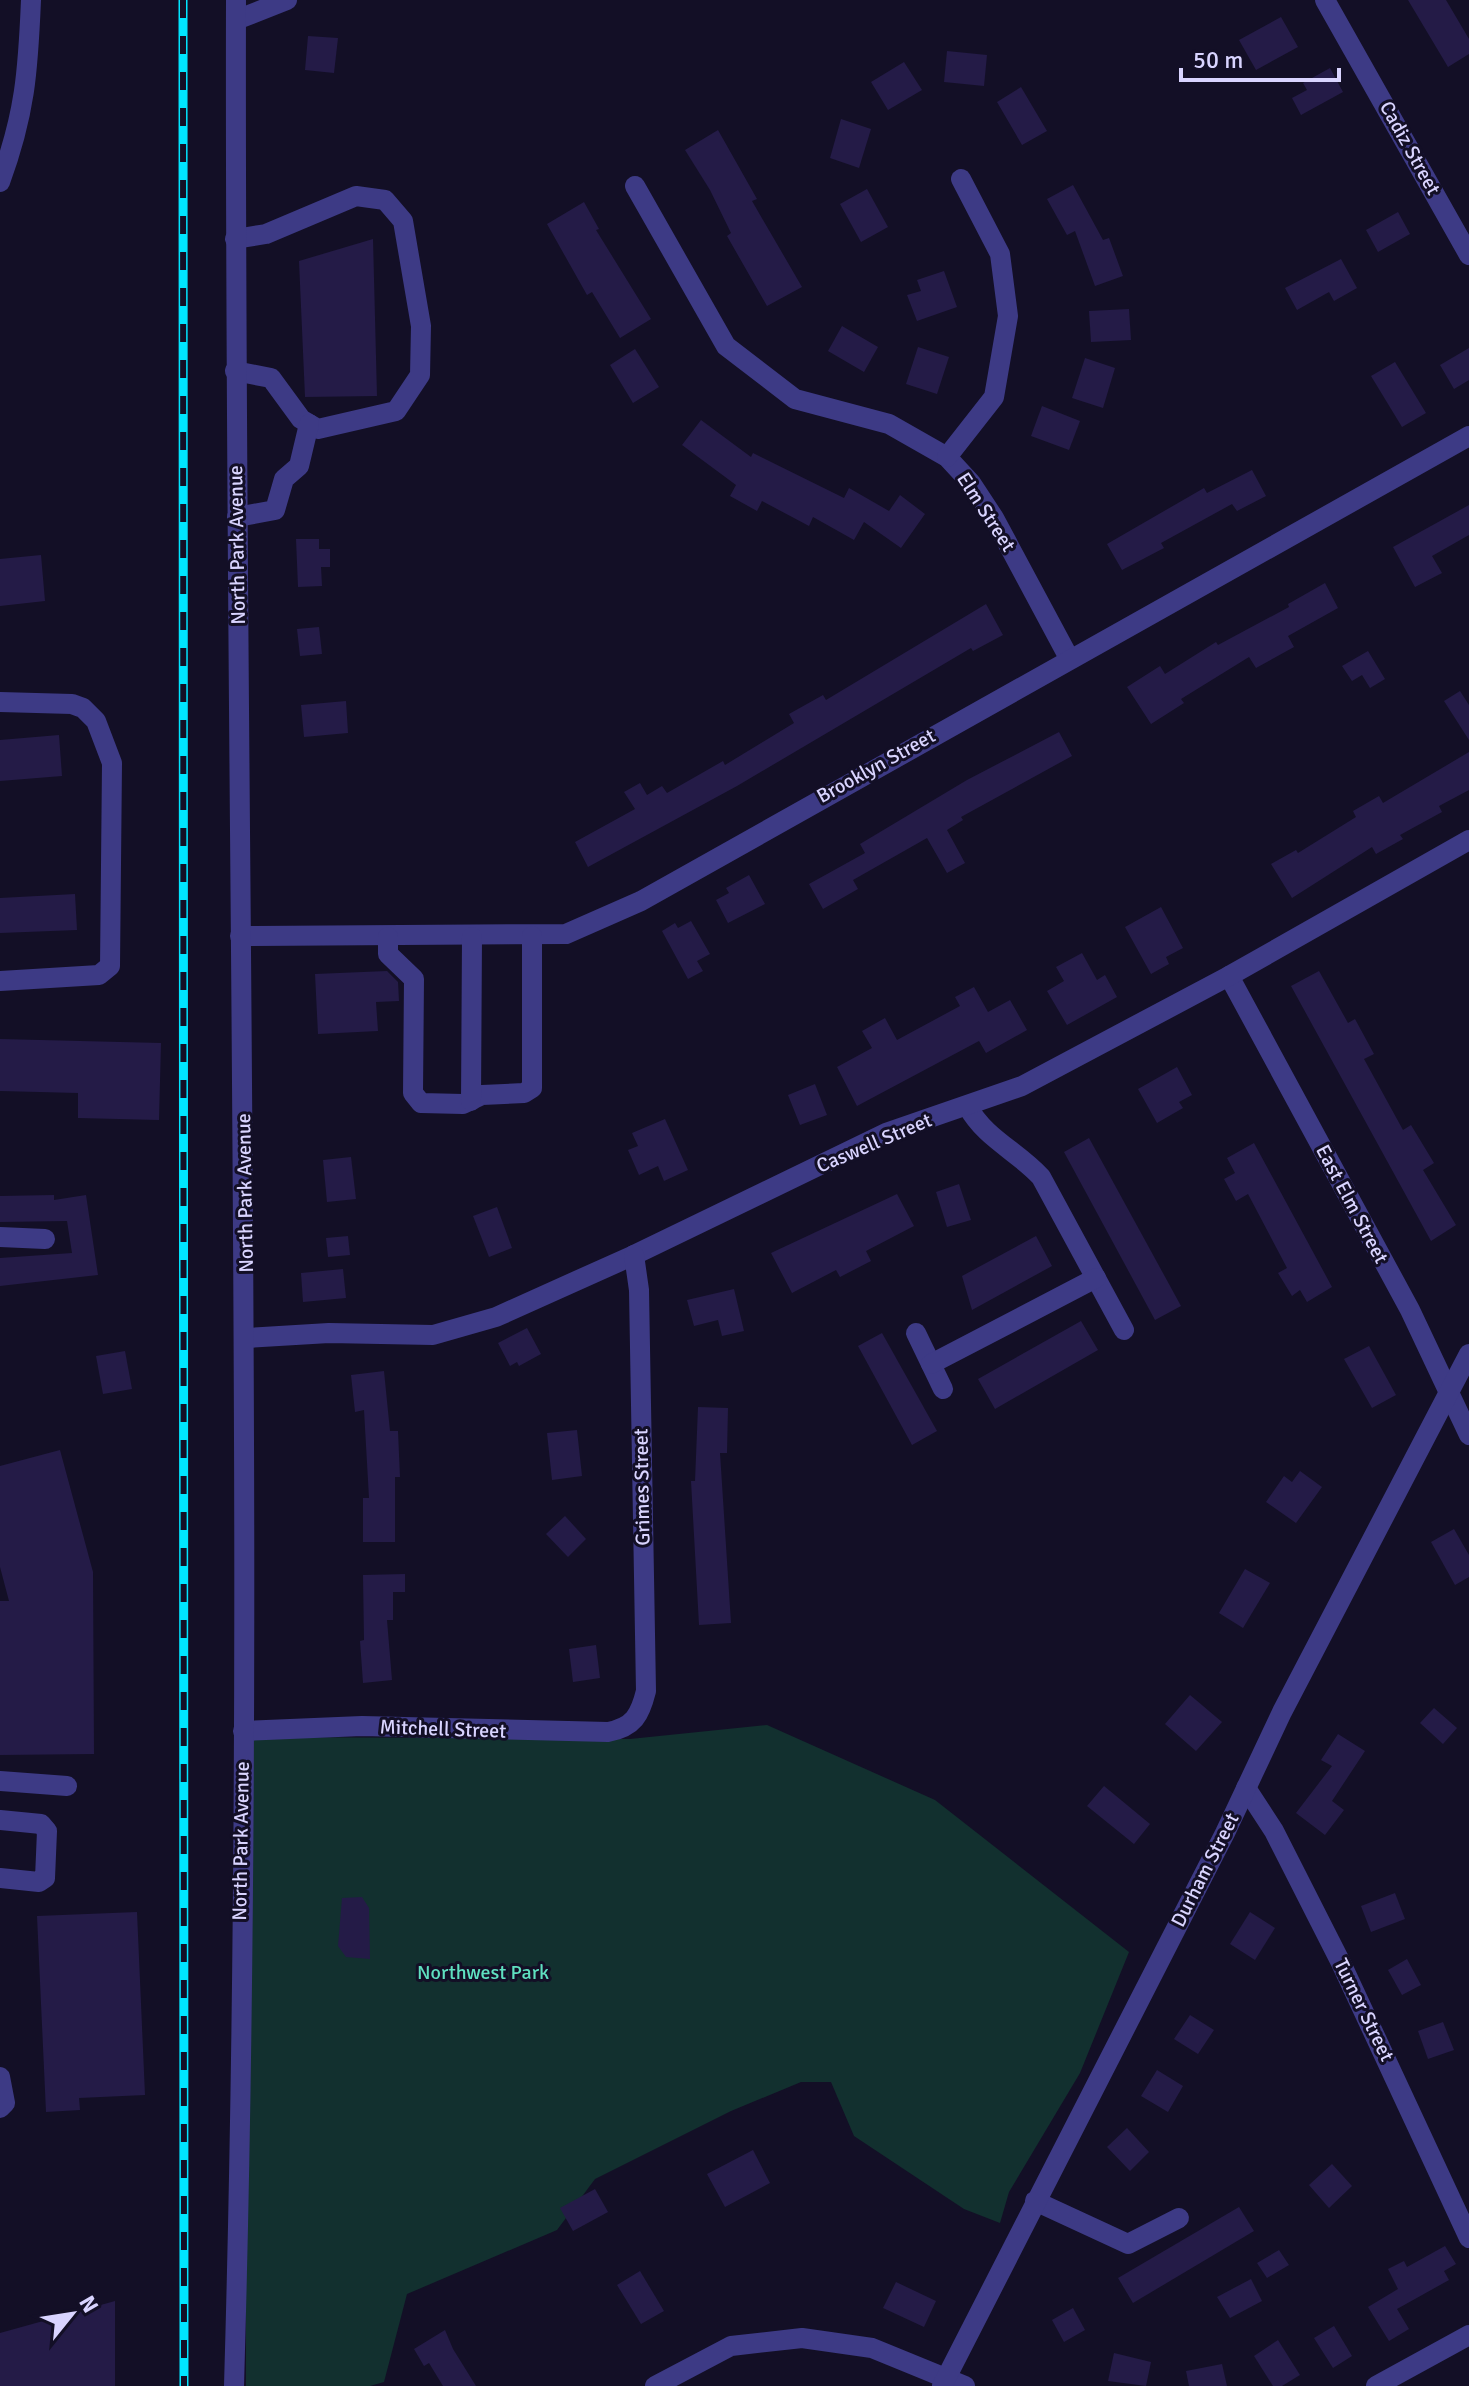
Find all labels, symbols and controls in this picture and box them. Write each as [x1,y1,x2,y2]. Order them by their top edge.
scale bar [1181,32,1339,82]
text: 50 m [1193,45,1243,75]
street label: Cadiz Street [1374,97,1446,199]
street label: North Park Avenue [223,465,251,625]
street label: Elm Street [951,468,1021,556]
street label: Brooklyn Street [812,723,940,809]
street label: Caswell Street [812,1107,936,1179]
street label: North Park Avenue [231,1113,259,1273]
street label: East Elm Street [1310,1140,1394,1268]
street label: Grimes Street [628,1428,656,1546]
street label: Mitchell Street [379,1714,507,1744]
street label: North Park Avenue [227,1761,255,1921]
street label: Durham Street [1166,1809,1244,1931]
street label: Turner Street [1328,1955,1400,2065]
park label: Northwest Park [417,1960,549,1985]
north arrow [32,2274,112,2354]
text: N [73,2291,104,2318]

